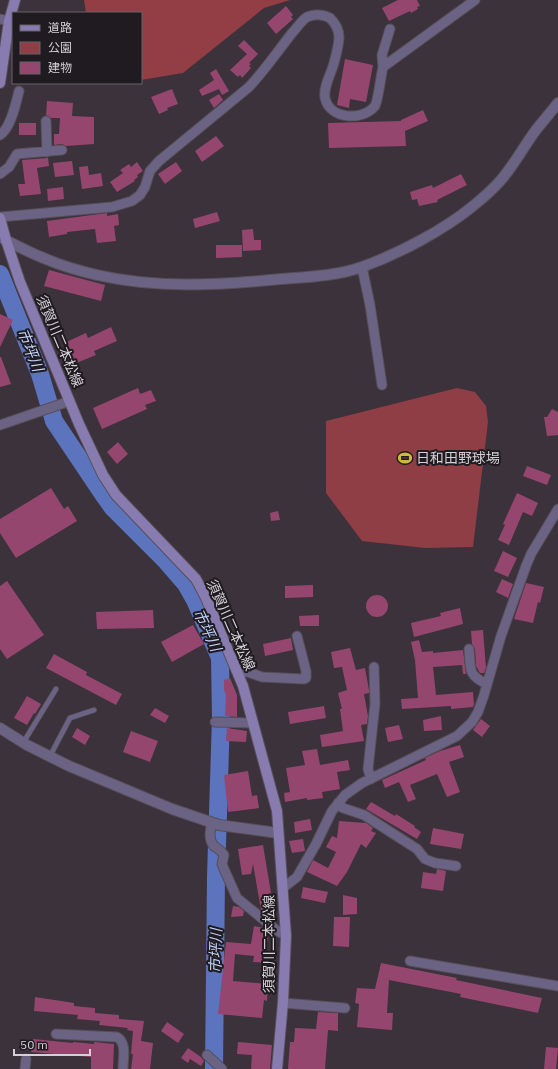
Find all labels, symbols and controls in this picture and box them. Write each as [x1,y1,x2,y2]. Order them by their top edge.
legend [12,12,142,84]
text: 道路 [48,20,72,35]
text: 公園 [48,40,72,55]
text: 建物 [48,60,72,75]
street label: 須賀川二本松線 [33,292,87,390]
water label: 市坪川 [13,325,48,376]
place label: 日和田野球場 [416,449,500,467]
sports icon: 日和田野球場 [397,450,413,466]
street label: 須賀川二本松線 [203,577,259,673]
water label: 市坪川 [189,605,226,656]
street label: 須賀川二本松線 [260,895,278,993]
water label: 市坪川 [206,926,225,974]
scale bar [14,1031,90,1057]
text: 50 m [20,1037,48,1052]

